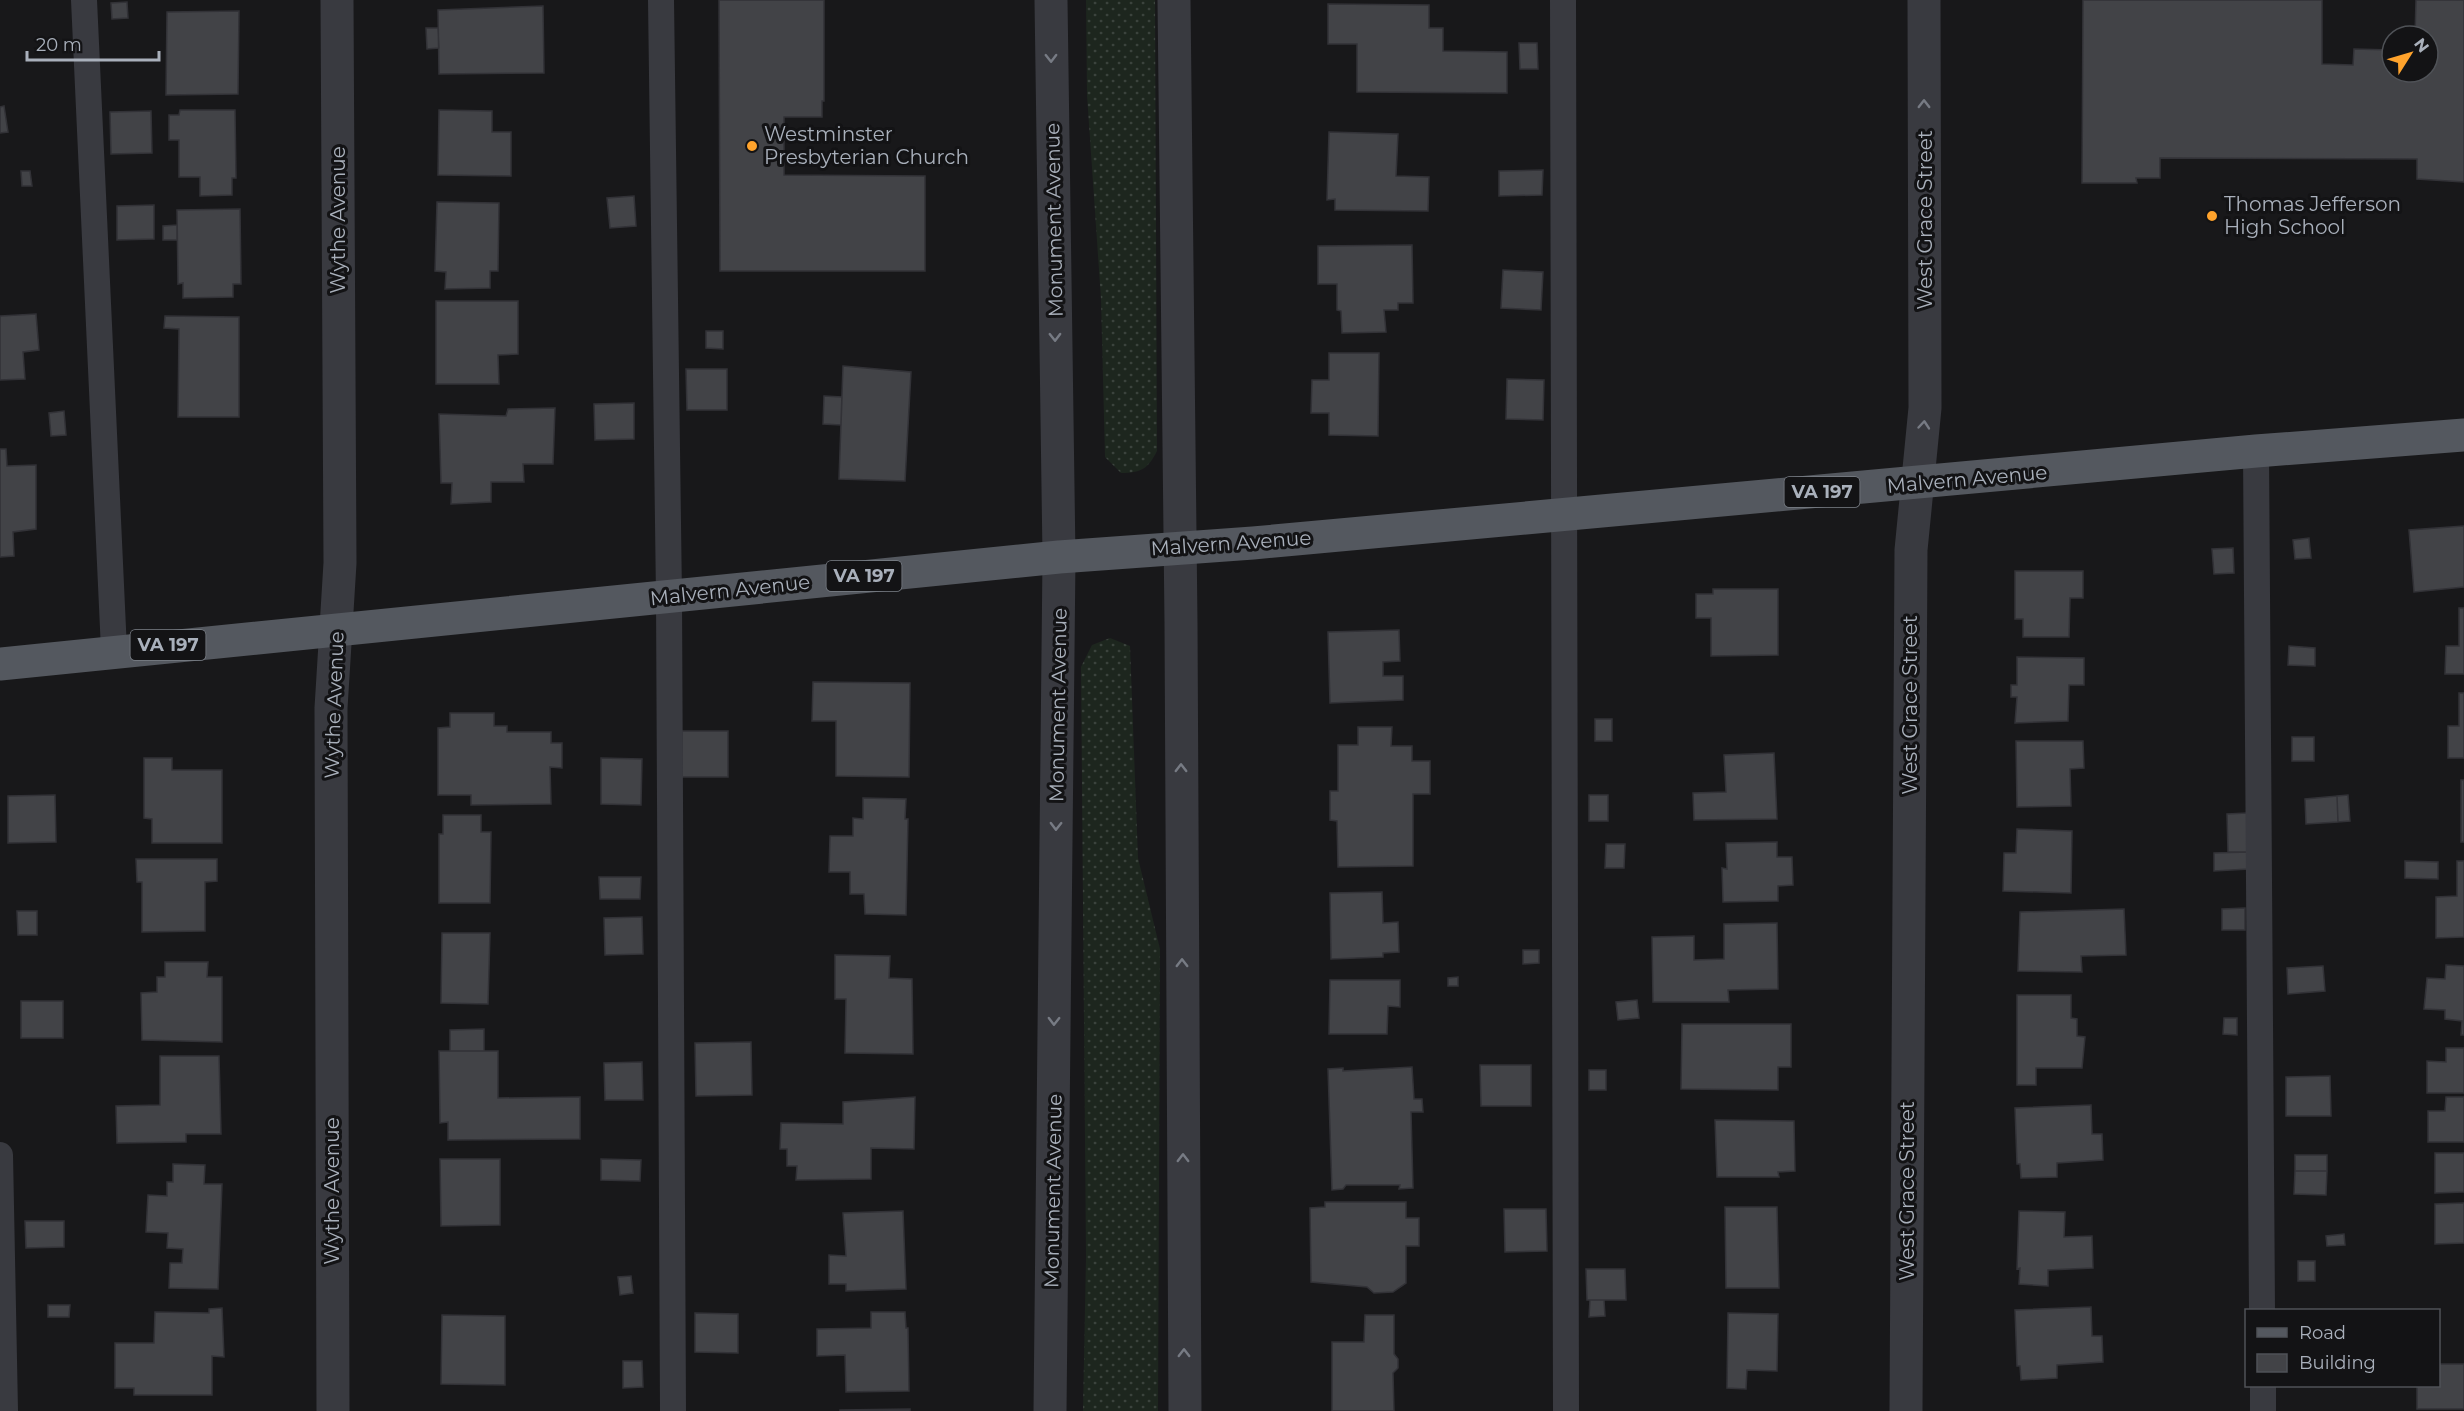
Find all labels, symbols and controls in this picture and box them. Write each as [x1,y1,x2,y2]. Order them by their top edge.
scale bar [27,24,159,62]
north arrow [2380,24,2440,84]
text: 20 m [36,34,82,56]
text: N [2410,34,2433,56]
one-way arrow [1045,54,1058,63]
one-way arrow [1918,100,1930,109]
place label: Westminster Presbyterian Church [764,122,969,169]
street label: Monument Avenue [1040,123,1068,317]
street label: West Grace Street [1913,130,1937,310]
marker: Westminster Presbyterian Church [745,139,759,153]
street label: Wythe Avenue [326,146,350,294]
place label: Thomas Jefferson High School [2224,192,2401,239]
marker: Thomas Jefferson High School [2205,209,2219,223]
one-way arrow [1049,333,1062,342]
one-way arrow [1917,421,1930,430]
street label: Malvern Avenue [1886,460,2048,498]
road number: VA 197 [1784,477,1860,507]
street label: Malvern Avenue [1150,525,1312,561]
road number: VA 197 [826,561,902,591]
street label: Malvern Avenue [649,570,811,610]
street label: Monument Avenue [1044,608,1072,802]
street label: West Grace Street [1898,615,1922,795]
road number: VA 197 [130,630,206,660]
street label: Wythe Avenue [319,631,349,779]
one-way arrow [1175,763,1187,772]
one-way arrow [1050,822,1063,831]
one-way arrow [1176,958,1188,967]
one-way arrow [1048,1017,1060,1026]
street label: Monument Avenue [1039,1094,1067,1288]
street label: West Grace Street [1895,1101,1919,1281]
street label: Wythe Avenue [320,1117,344,1265]
one-way arrow [1177,1153,1189,1162]
legend [2245,1309,2440,1387]
text: Road [2299,1322,2346,1344]
one-way arrow [1178,1348,1190,1357]
text: Building [2299,1352,2376,1374]

